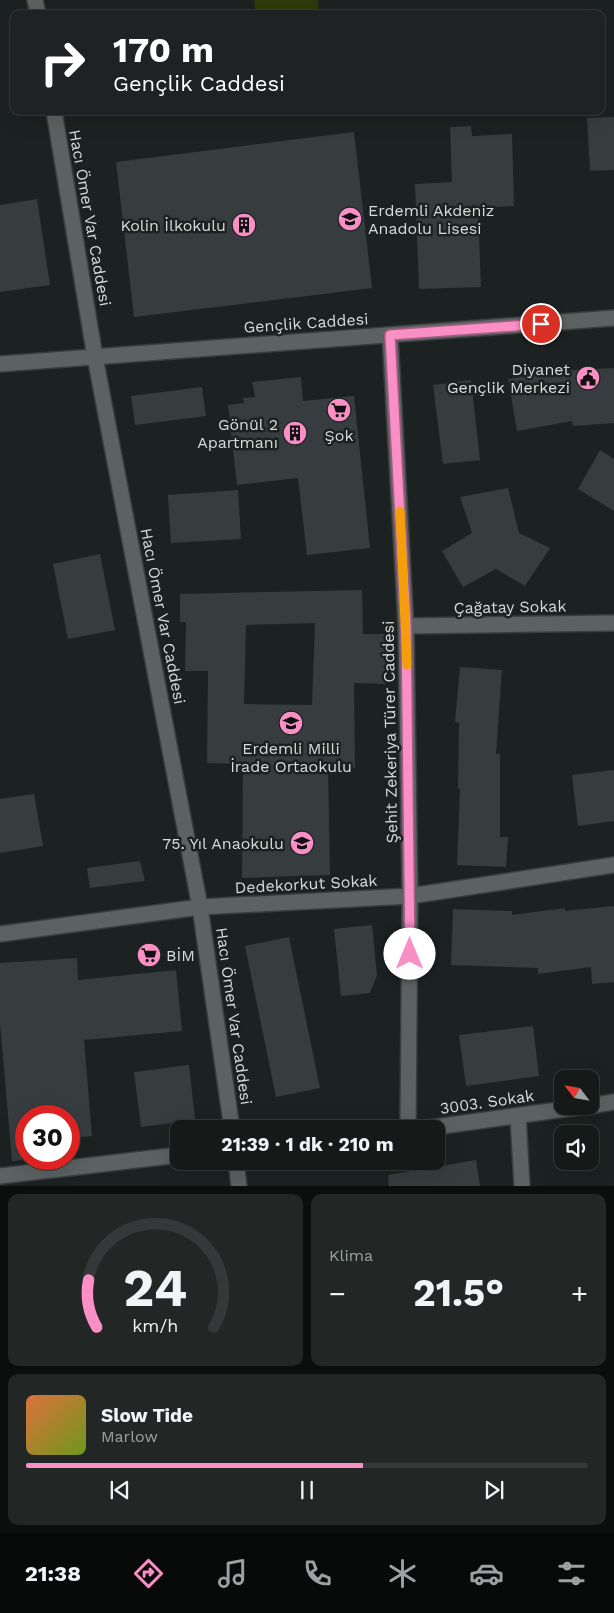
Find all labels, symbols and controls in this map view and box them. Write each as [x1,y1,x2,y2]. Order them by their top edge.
text: 170 m [113,29,214,71]
icon: right [30,30,95,95]
text: Gençlik Caddesi [113,71,285,96]
street label: Hacı Ömer Var Caddesi [65,128,115,308]
place label: Erdemli Akdeniz Anadolu Lisesi [368,201,494,238]
school or university icon: Erdemli Akdeniz Anadolu Lisesi [337,206,363,232]
building icon: Kolin İlkokulu [231,212,257,238]
place label: Kolin İlkokulu [120,216,226,235]
pin [520,303,562,345]
street label: Gençlik Caddesi [243,309,369,337]
icon: arrive [527,310,555,338]
place label: Diyanet Gençlik Merkezi [447,360,570,397]
public building icon: Diyanet Gençlik Merkezi [575,365,601,391]
supermarket icon: Şok [326,397,352,423]
place label: Gönül 2 Apartmanı [197,415,278,452]
building icon: Gönül 2 Apartmanı [282,420,308,446]
place label: Şok [325,426,353,445]
street label: Hacı Ömer Var Caddesi [137,526,189,706]
street label: Çağatay Sokak [453,597,567,617]
street label: Şehit Zekeriya Türer Caddesi [379,620,401,844]
school or university icon: Erdemli Milli İrade Ortaokulu [278,710,304,736]
place label: Erdemli Milli İrade Ortaokulu [230,739,352,776]
school or university icon: 75. Yıl Anaokulu [289,830,315,856]
place label: 75. Yıl Anaokulu [162,834,284,853]
street label: Dedekorkut Sokak [234,871,378,897]
street label: Hacı Ömer Var Caddesi [212,926,256,1106]
position arrow [383,927,435,979]
supermarket icon: BİM [136,942,162,968]
place label: BİM [166,946,195,965]
north arrow [554,1070,599,1115]
map controls [554,1070,599,1170]
street label: 3003. Sokak [439,1086,535,1118]
speed limit sign: 30 [15,1105,80,1170]
button: sound [554,1125,599,1170]
text: 21:39 · 1 dk · 210 m [221,1133,394,1156]
text: Klima [329,1246,373,1265]
text: 24 [124,1258,187,1319]
text: 21.5° [413,1271,504,1315]
text: − [329,1277,346,1310]
text: + [571,1277,588,1310]
text: km/h [132,1315,179,1336]
text: Slow Tide [101,1404,193,1427]
text: Marlow [101,1427,158,1446]
icon: previous [106,1476,134,1504]
icon: pause [293,1476,321,1504]
icon: next [480,1476,508,1504]
icon: directions [131,1556,166,1591]
icon: music [215,1556,250,1591]
icon: phone [300,1556,335,1591]
icon: climate [385,1556,420,1591]
icon: car [469,1556,504,1591]
icon: filters [554,1556,589,1591]
text: 21:38 [25,1561,81,1586]

